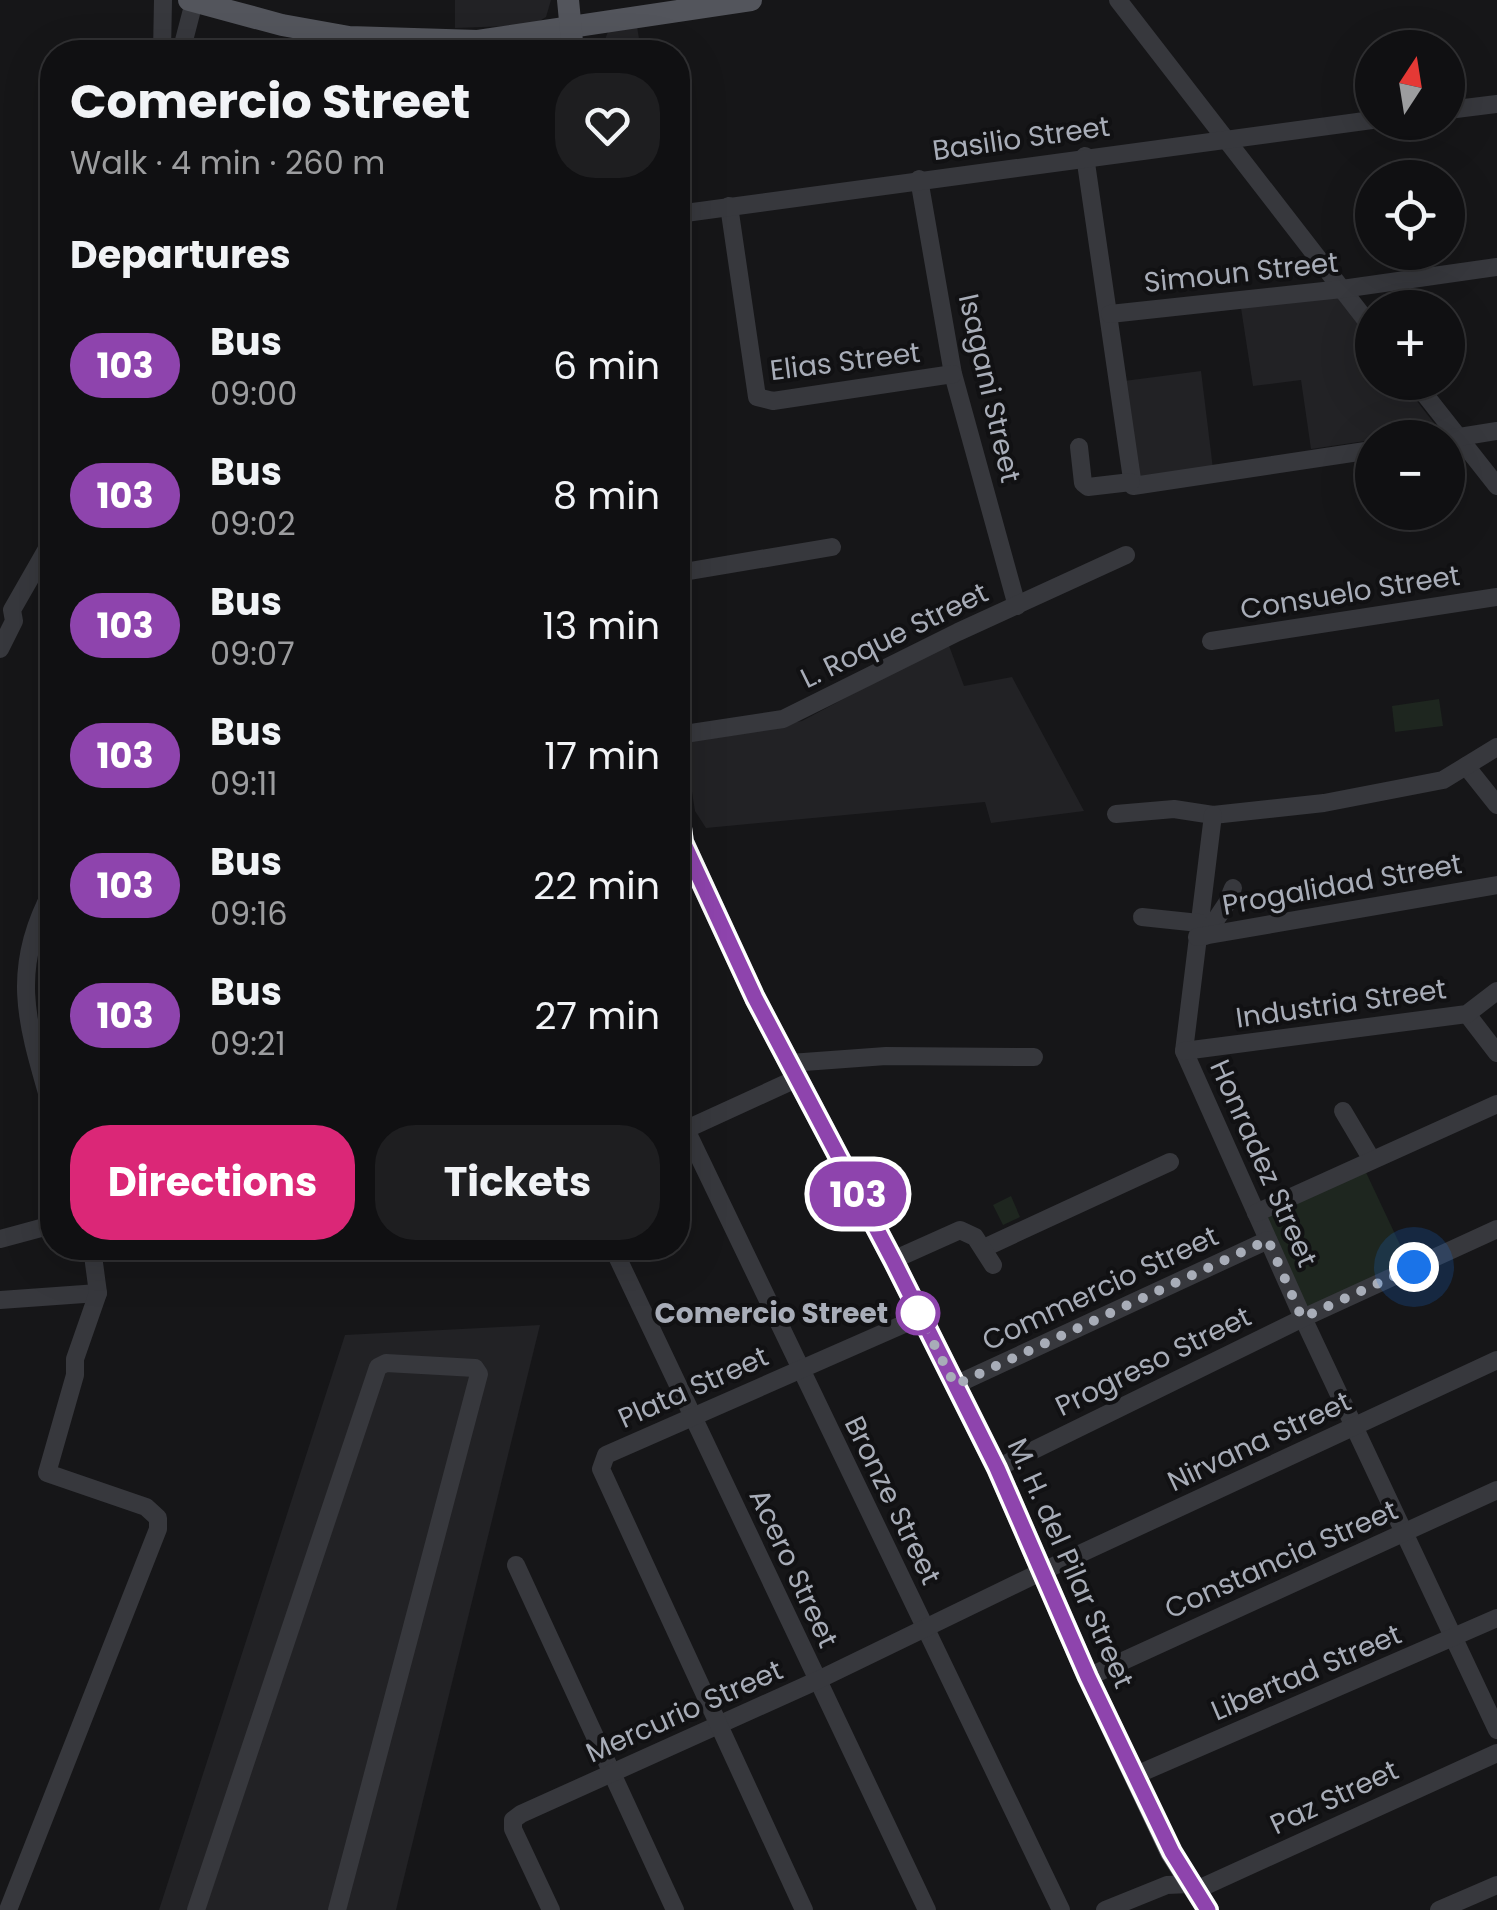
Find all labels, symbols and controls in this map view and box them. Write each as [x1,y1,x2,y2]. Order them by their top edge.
north arrow [1355,30,1465,140]
map controls [1355,30,1465,530]
text: Comercio Street [70,68,470,135]
button: heart [555,73,660,178]
street label: Basilio Street [930,107,1112,170]
text: Walk · 4 min · 260 m [70,140,385,185]
button: locate [1355,160,1465,270]
text: Departures [70,228,291,281]
street label: Simoun Street [1142,243,1340,302]
street label: Isagani Street [949,290,1030,486]
button: + [1355,290,1465,400]
text: Bus [210,315,282,368]
street label: Elias Street [768,333,922,390]
text: 6 min [553,339,660,392]
text: 103 [96,341,154,390]
text: 09:00 [210,371,297,416]
button: − [1355,420,1465,530]
text: Bus [210,445,282,498]
text: 8 min [553,469,660,522]
text: 103 [96,471,154,520]
text: 09:02 [210,501,296,546]
street label: Consuelo Street [1238,556,1463,629]
street label: L. Roque Street [794,573,994,698]
text: Bus [210,575,282,628]
text: 13 min [543,599,660,652]
text: 103 [96,601,154,650]
text: 09:07 [210,631,295,676]
text: Bus [210,705,282,758]
text: 17 min [544,729,660,782]
text: 103 [96,731,154,780]
text: 09:11 [210,761,278,806]
text: Bus [210,835,282,888]
street label: Progalidad Street [1219,844,1465,925]
text: 22 min [533,859,660,912]
text: 103 [96,861,154,910]
text: 09:16 [210,891,288,936]
text: Bus [210,965,282,1018]
street label: Industria Street [1233,969,1449,1038]
text: 27 min [534,989,660,1042]
text: 103 [96,991,154,1040]
text: 09:21 [210,1021,286,1066]
street label: Honradez Street [1200,1053,1327,1273]
button: Directions [70,1125,355,1240]
button: Tickets [375,1125,660,1240]
line badge: 103 [800,1162,916,1226]
text: 103 [829,1170,887,1219]
street label: Commercio Street [976,1217,1225,1360]
your location [1389,1242,1439,1292]
marker: Comercio Street [897,1292,939,1334]
place label: Comercio Street [655,1294,888,1333]
street label: Progreso Street [1049,1297,1258,1426]
street label: Plata Street [612,1337,774,1438]
street label: Nirvana Street [1161,1382,1357,1501]
street label: Bronze Street [835,1409,950,1591]
street label: M. H. del Pilar Street [998,1432,1143,1694]
street label: Acero Street [740,1482,847,1654]
street label: Constancia Street [1158,1491,1404,1628]
street label: Libertad Street [1205,1615,1407,1730]
street label: Mercurio Street [580,1651,789,1772]
street label: Paz Street [1264,1751,1405,1844]

